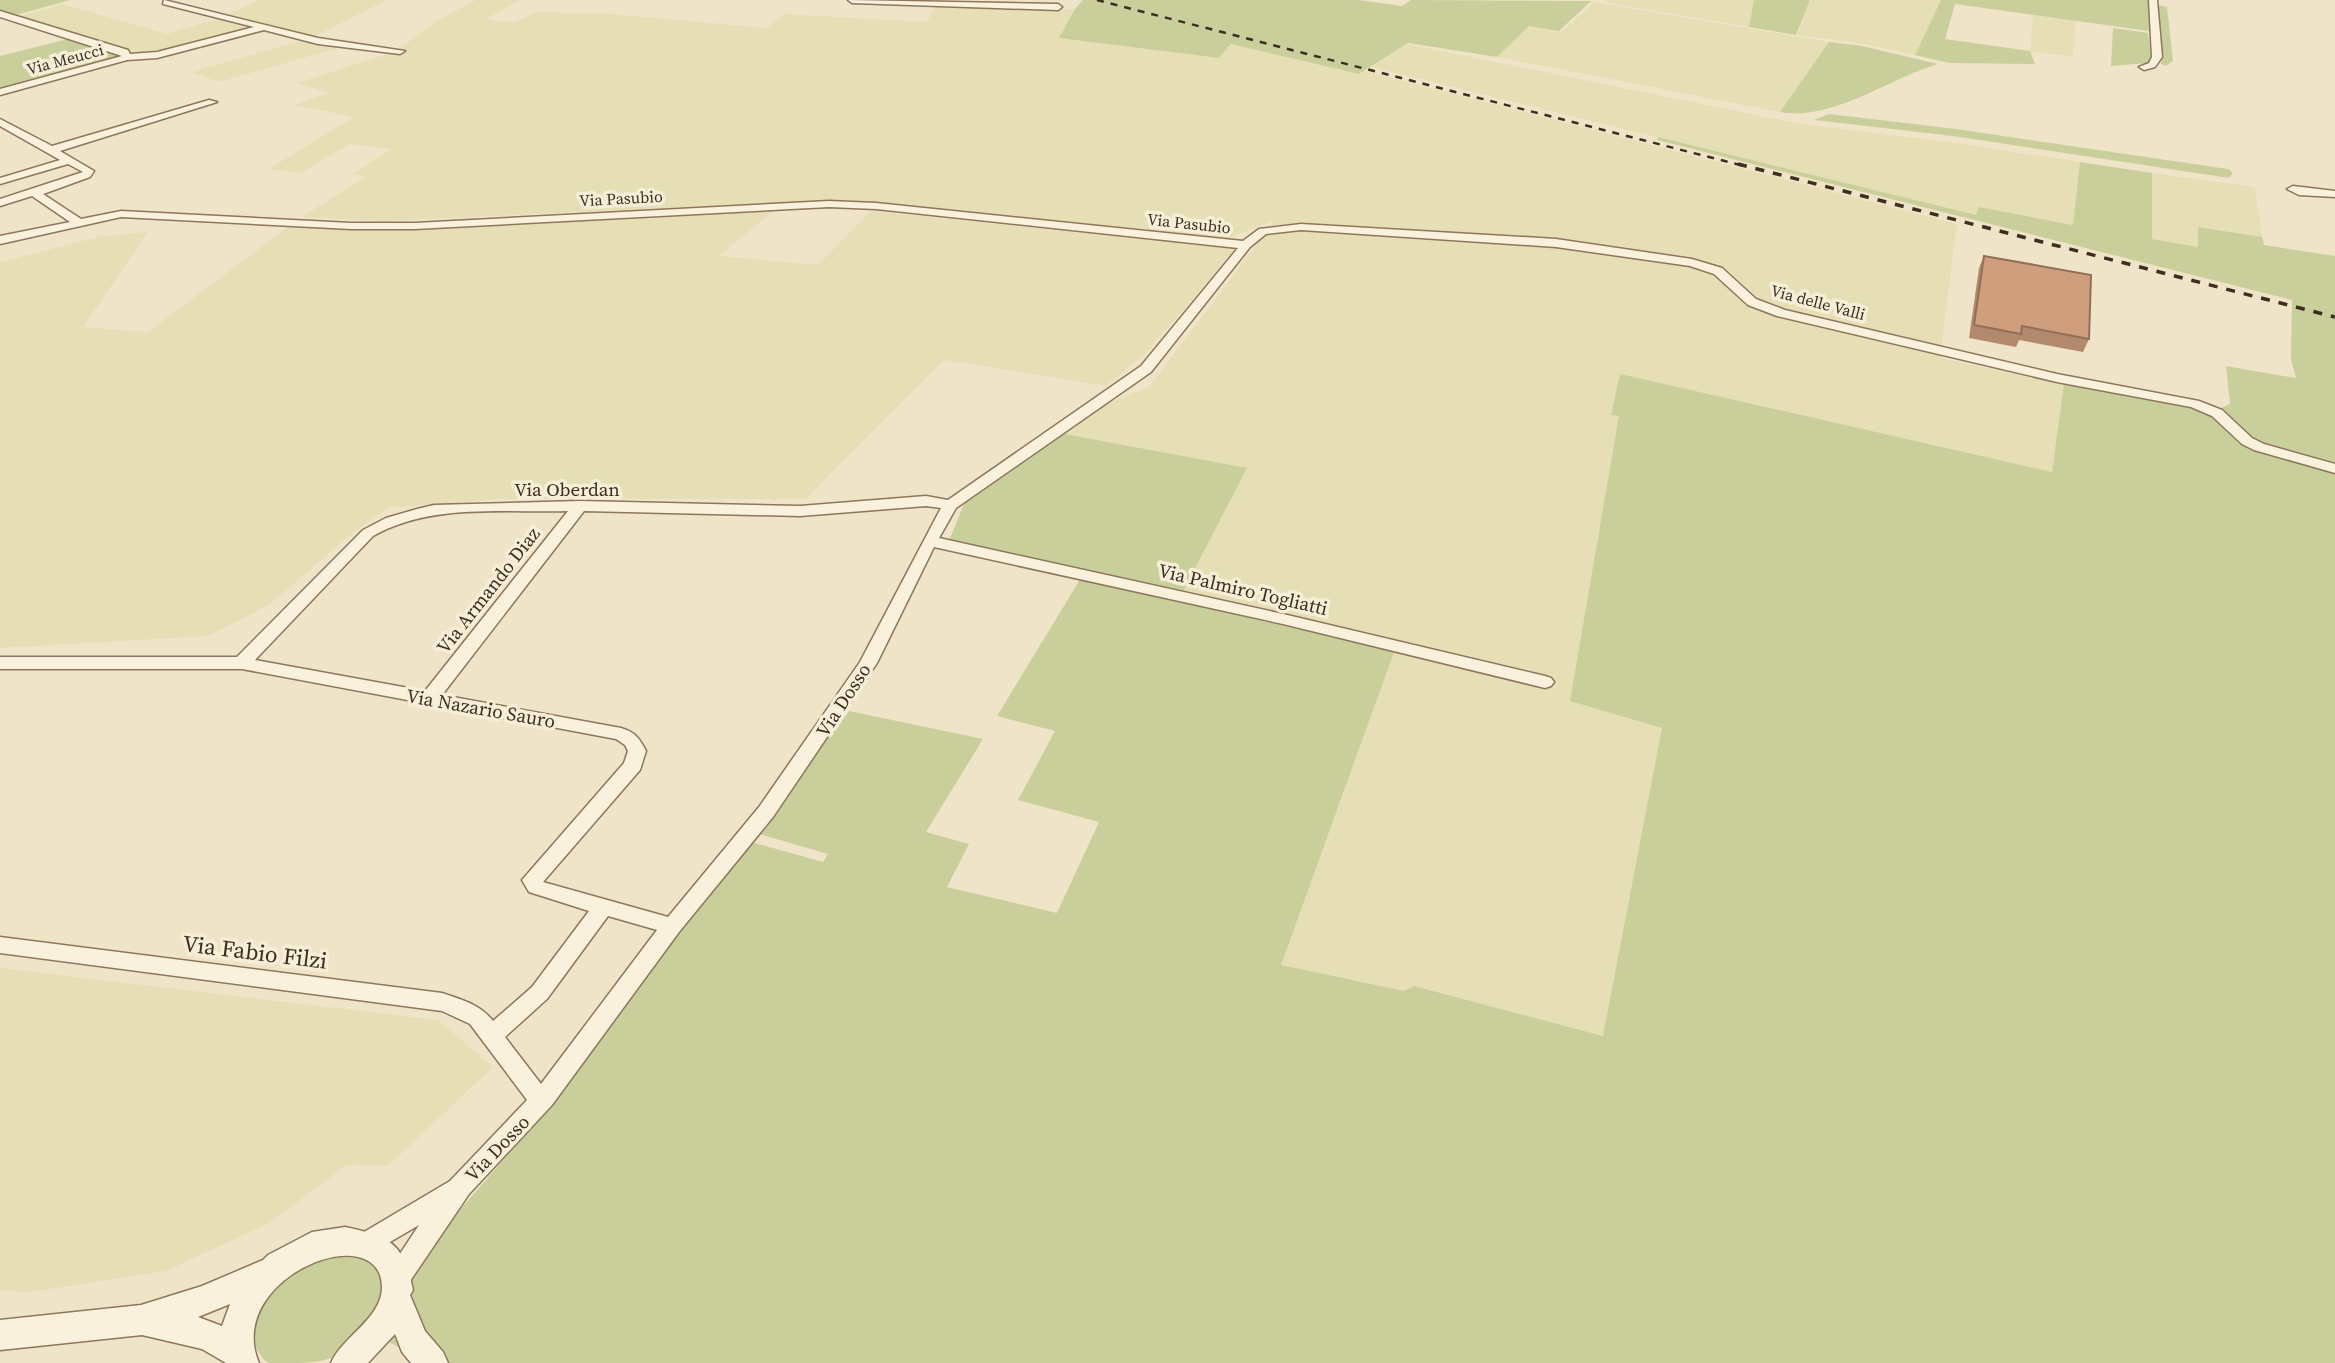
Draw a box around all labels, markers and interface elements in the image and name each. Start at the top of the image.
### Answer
street label: Via Meucci [24,38,106,80]
street label: Via Pasubio [579,185,664,211]
street label: Via Pasubio [1146,208,1232,238]
street label: Via delle Valli [1768,279,1868,325]
street label: Via Oberdan [514,476,620,502]
street label: Via Armando Diaz [430,521,546,659]
street label: Via Palmiro Togliatti [1156,557,1331,621]
street label: Via Dosso [810,658,876,742]
street label: Via Nazario Sauro [404,682,558,734]
street label: Via Fabio Filzi [181,927,329,977]
street label: Via Dosso [459,1109,535,1187]

